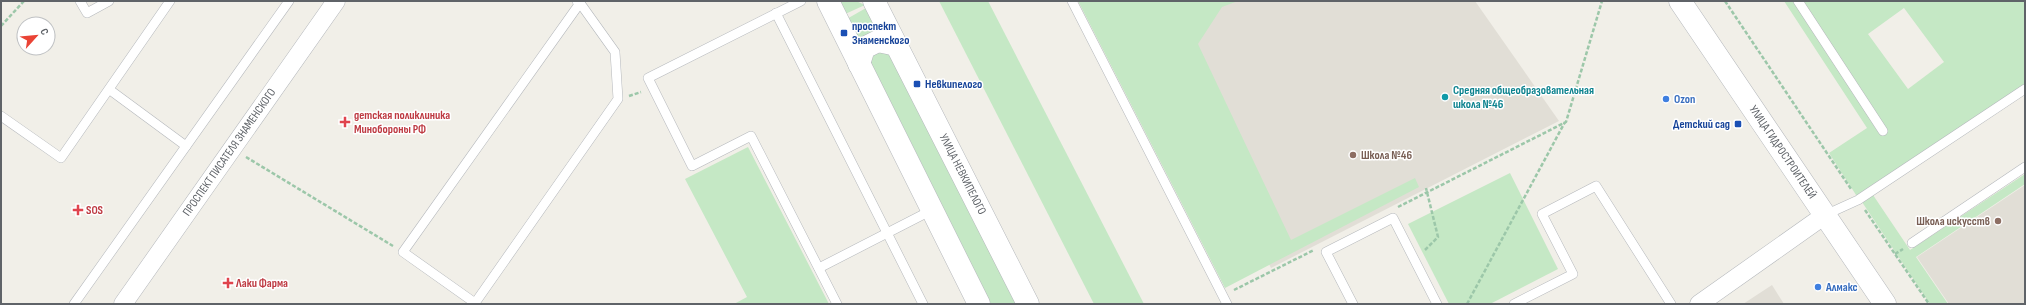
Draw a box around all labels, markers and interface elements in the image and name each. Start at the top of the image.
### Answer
north arrow [16,16,56,56]
place label: проспект Знаменского [852,19,909,48]
text: С [37,26,52,37]
marker: проспект Знаменского [839,28,849,38]
place label: Невкипелого [925,77,982,92]
marker: Невкипелого [912,79,922,89]
place label: Средняя общеобразовательная школа №46 [1453,83,1594,112]
street label: ПРОСПЕКТ ПИСАТЕЛЯ ЗНАМЕНСКОГО [180,85,279,219]
marker: Средняя общеобразовательная школа №46 [1440,92,1450,102]
place label: Ozon [1674,92,1695,107]
marker: Ozon [1661,94,1671,104]
street label: УЛИЦА ГИДРОСТРОИТЕЛЕЙ [1746,103,1819,202]
place label: детская поликлиника Минобороны РФ [354,108,450,137]
marker: детская поликлиника Минобороны РФ [339,116,351,128]
place label: Детский сад [1673,117,1730,132]
marker: Детский сад [1733,119,1743,129]
street label: УЛИЦА НЕВКИПЕЛОГО [936,131,989,217]
place label: Школа №46 [1361,148,1412,163]
marker: Школа №46 [1348,150,1358,160]
place label: SOS [86,203,104,218]
marker: SOS [73,205,83,215]
place label: Школа искусств [1916,214,1990,229]
marker: Школа искусств [1993,216,2003,226]
place label: Лаки Фарма [235,276,288,291]
marker: Лаки Фарма [223,278,233,288]
place label: Алмакс [1825,280,1858,295]
marker: Алмакс [1813,282,1823,292]

